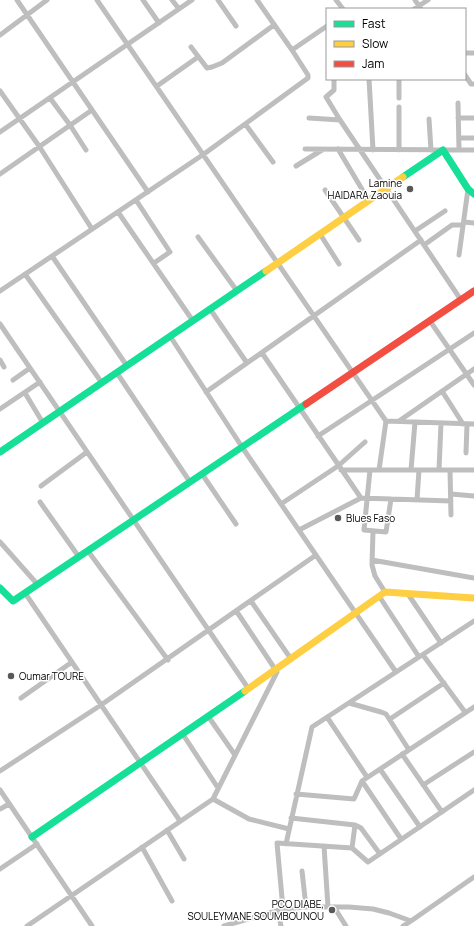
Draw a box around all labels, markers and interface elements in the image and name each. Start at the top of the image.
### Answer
legend [326,8,466,80]
text: Fast [362,15,386,32]
text: Slow [362,35,388,52]
text: Jam [362,55,384,72]
place label: Lamine HAIDARA Zaouia [328,176,402,202]
marker: Lamine HAIDARA Zaouia [405,184,415,194]
place label: Blues Faso [346,511,395,525]
marker: Blues Faso [333,513,343,523]
place label: Oumar TOURE [19,669,84,683]
marker: Oumar TOURE [6,671,16,681]
place label: PCO DIABE, SOULEYMANE SOUMBOUNOU [188,897,324,923]
marker: PCO DIABE, SOULEYMANE SOUMBOUNOU [327,905,337,915]

